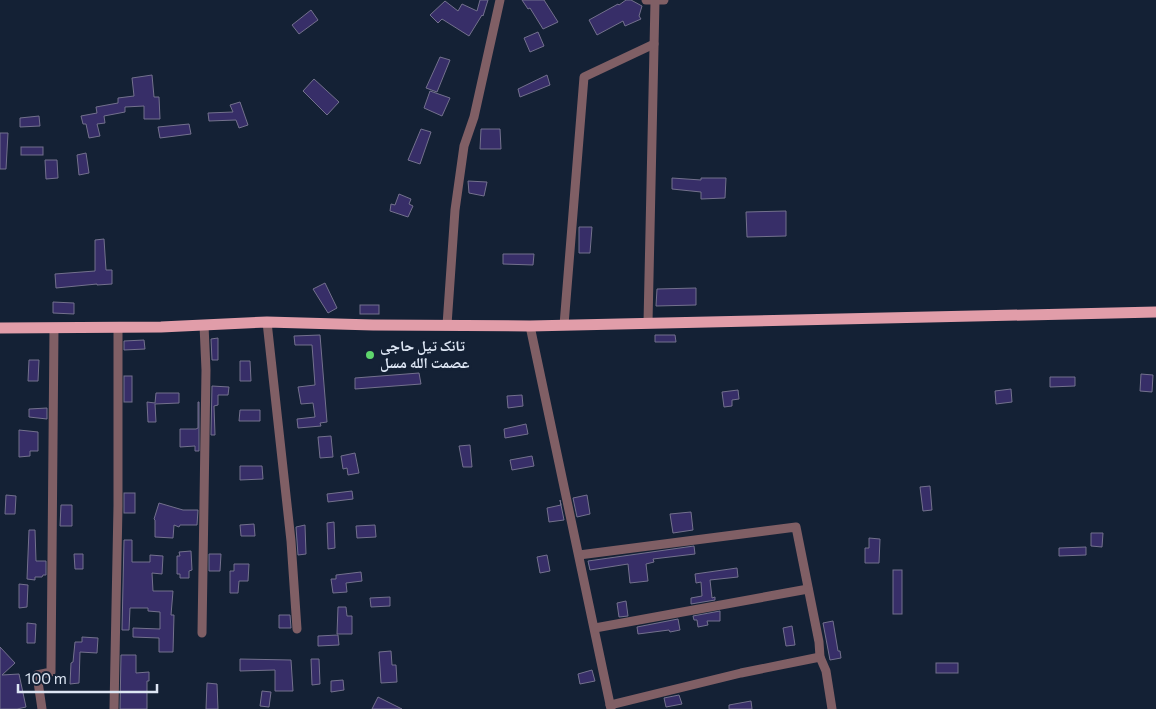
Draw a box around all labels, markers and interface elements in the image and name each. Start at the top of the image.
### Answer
place label: تانک تیل حاجی عصمت الله مسل [380,336,470,372]
marker: تانک تیل حاجی عصمت الله مسل [364,349,376,361]
scale bar [18,662,156,694]
text: 100 m [25,669,67,687]

